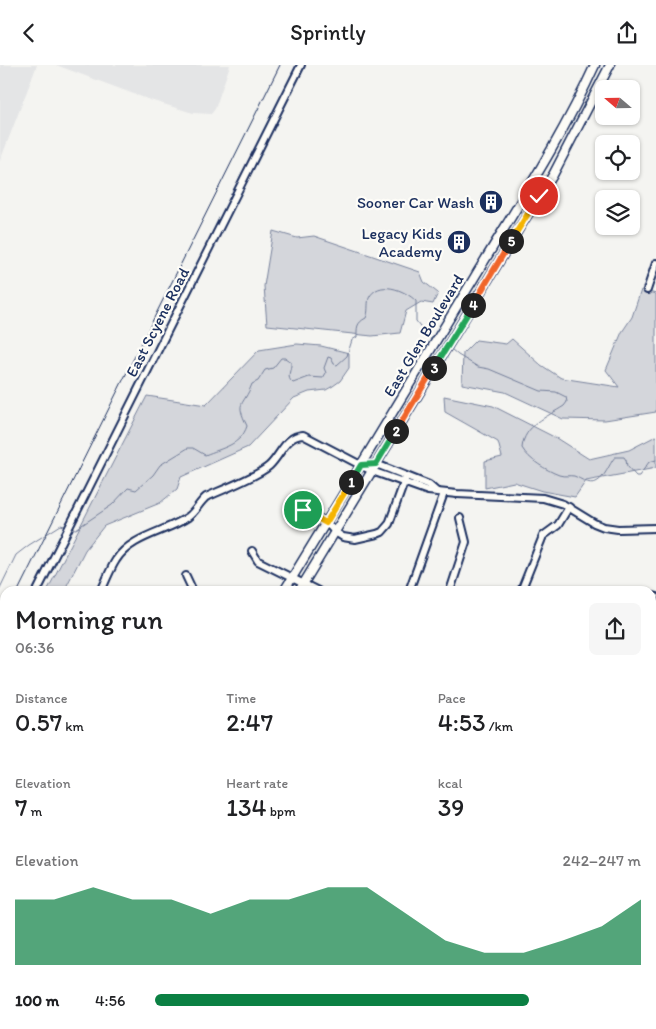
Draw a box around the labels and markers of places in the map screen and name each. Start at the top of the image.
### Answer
pin [518,175,560,217]
building icon: Sooner Car Wash [478,189,504,215]
place label: Sooner Car Wash [357,193,474,212]
place label: Legacy Kids Academy [362,224,442,261]
building icon: Legacy Kids Academy [446,229,472,255]
pin: 5 [498,229,524,253]
pin: 4 [460,293,486,317]
pin: 3 [422,355,446,381]
pin: 2 [384,419,408,443]
pin: 1 [338,469,364,495]
pin [282,489,324,531]

